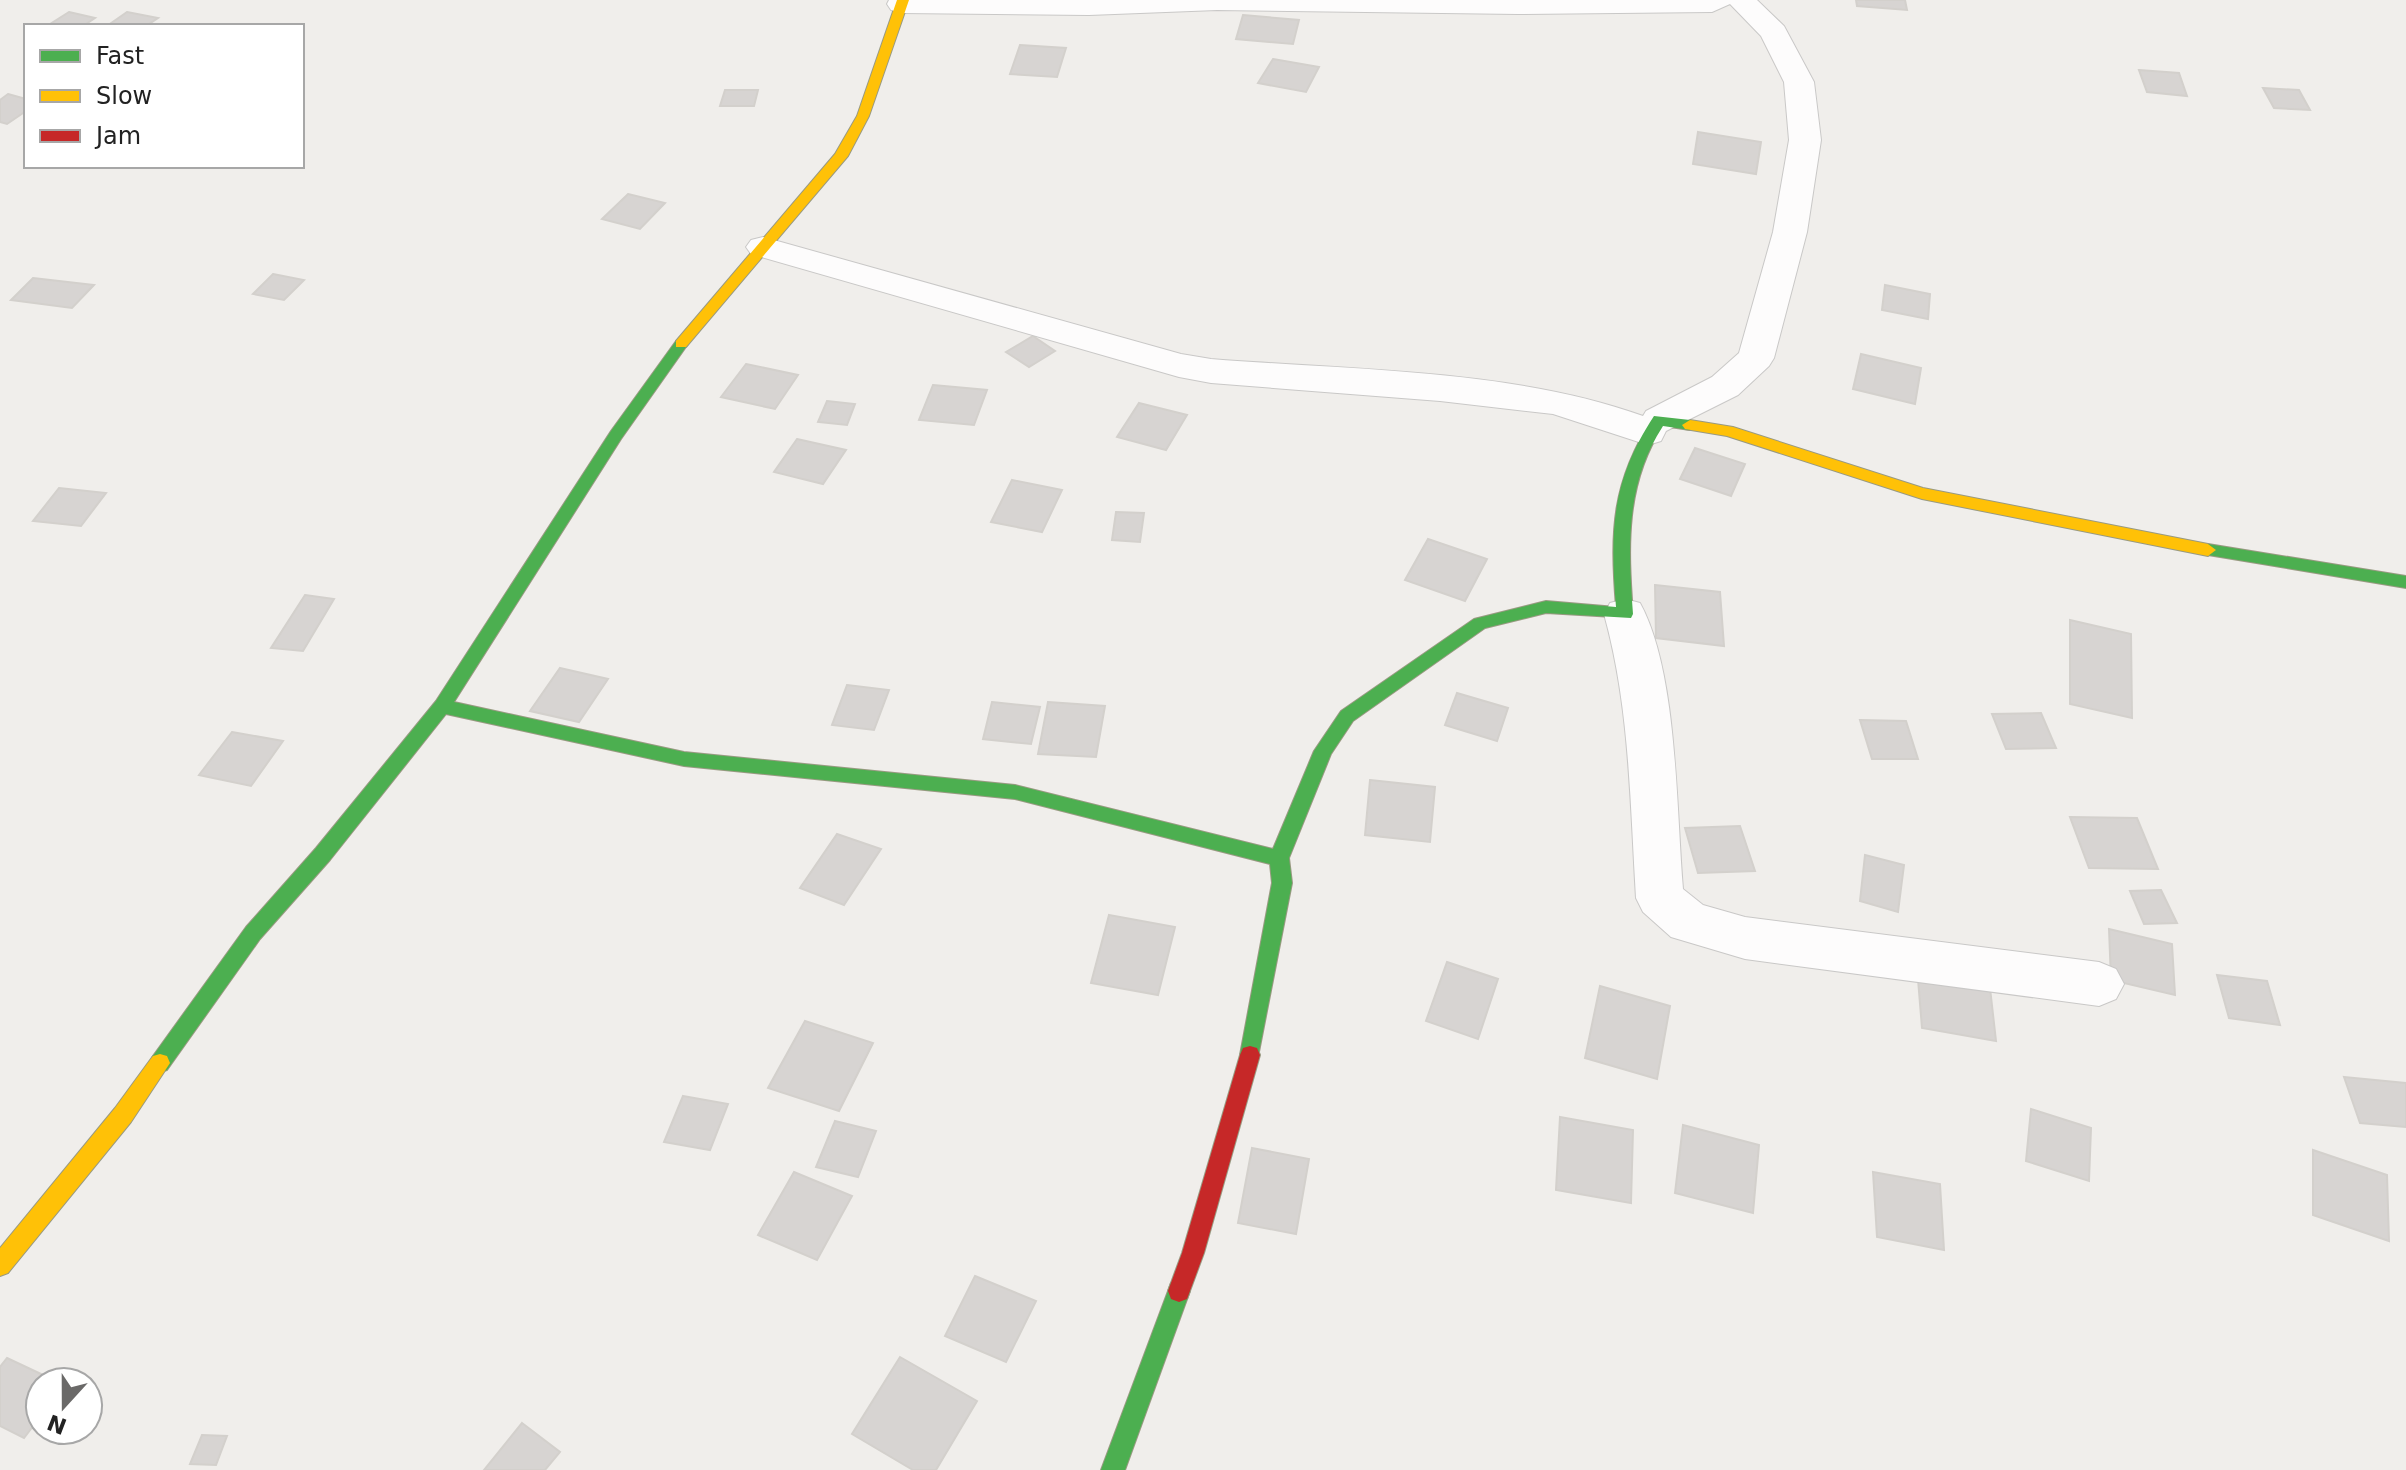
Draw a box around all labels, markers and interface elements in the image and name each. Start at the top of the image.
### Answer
legend [24,24,304,168]
text: Fast [96,42,144,70]
text: Slow [96,82,152,110]
text: Jam [94,122,141,150]
north arrow [24,1366,104,1446]
text: N [44,1409,70,1439]

